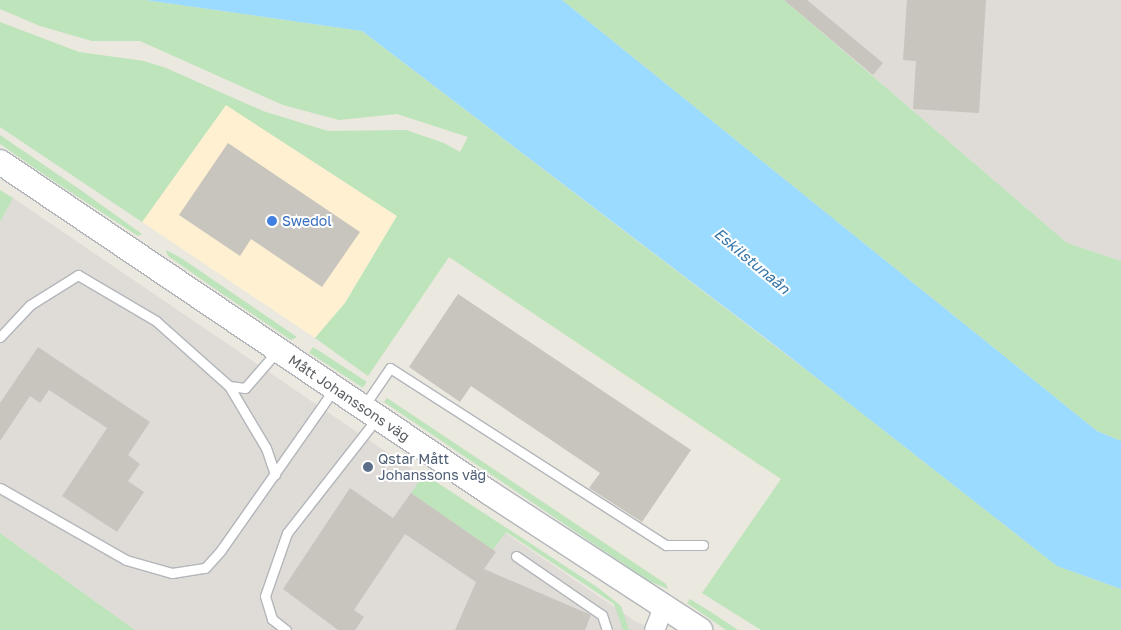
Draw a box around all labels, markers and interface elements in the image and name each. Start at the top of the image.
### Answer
place label: Swedol [282,213,332,229]
marker: Swedol [266,215,278,227]
water label: Eskilstunaån [711,224,793,298]
street label: Mått Johanssons väg [285,351,413,445]
place label: Qstar Mått Johanssons väg [378,451,486,484]
marker: Qstar Mått Johanssons väg [362,461,374,473]

